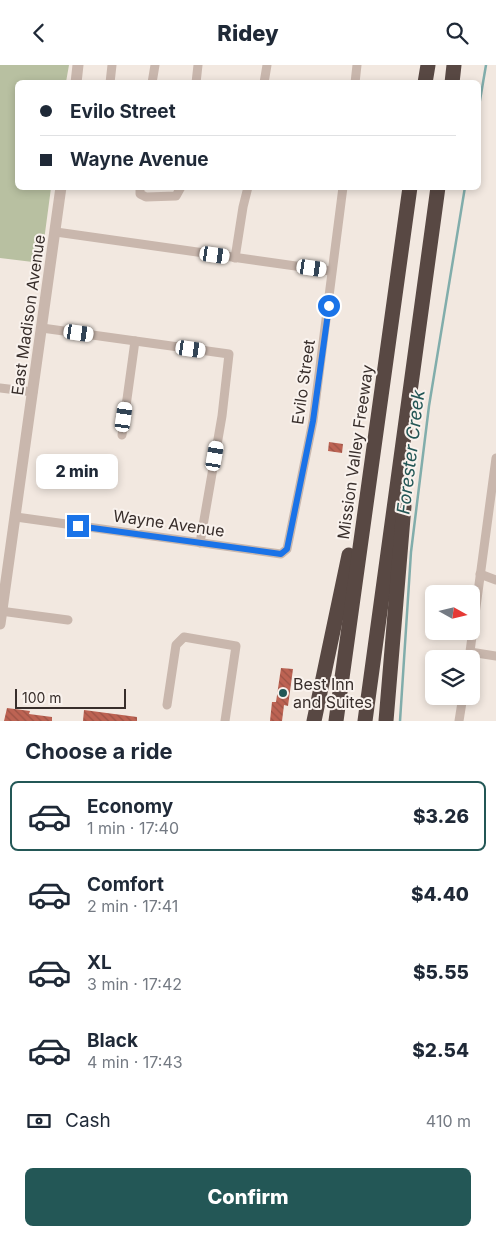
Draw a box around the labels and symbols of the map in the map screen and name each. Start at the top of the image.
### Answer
street label: East Madison Avenue [7,233,49,397]
car [199,245,230,265]
car [296,258,327,278]
route start [318,295,340,317]
car [63,323,94,343]
street label: Evilo Street [287,338,319,426]
car [175,339,206,359]
street label: Mission Valley Freeway [333,363,377,541]
water label: Forester Creek [392,387,429,515]
car [114,401,133,433]
car [205,440,224,472]
callout: 2 min [37,453,119,489]
street label: Wayne Avenue [112,505,226,541]
route end [67,515,89,537]
north arrow [425,585,480,640]
place label: Best Inn and Suites [293,674,372,712]
scale bar [15,686,126,709]
marker: Best Inn and Suites [277,687,289,699]

